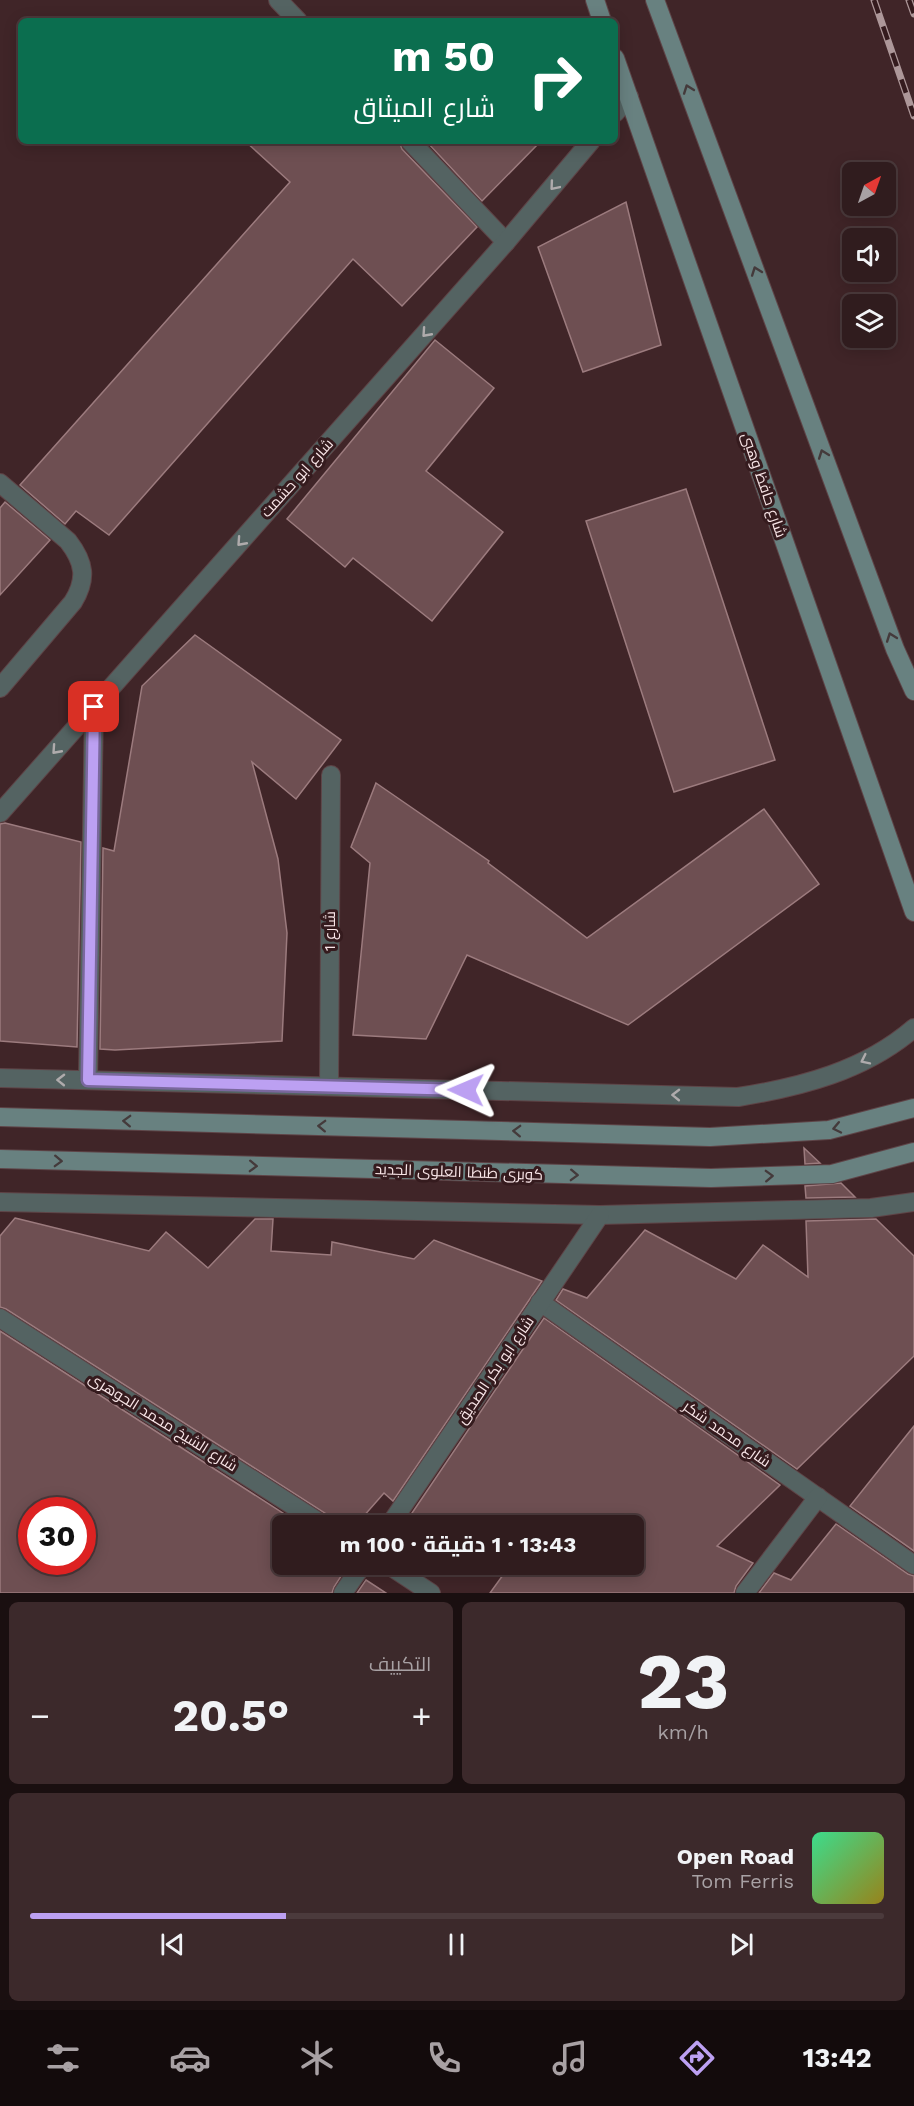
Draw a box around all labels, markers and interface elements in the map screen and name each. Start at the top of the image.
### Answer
text: 50 m [392,32,495,81]
icon: right [516,42,594,120]
one-way arrow [683,84,695,95]
text: شارع الميثاق [353,92,495,124]
north arrow [842,162,896,216]
map controls [842,162,896,348]
one-way arrow [550,179,561,190]
button: sound [842,228,896,282]
one-way arrow [750,267,763,277]
button: layers [842,294,896,348]
one-way arrow [422,326,433,337]
street label: شارع حافظ وهبى [736,430,790,541]
street label: شارع ابو حشمت [257,435,339,522]
one-way arrow [818,450,831,460]
one-way arrow [237,535,248,546]
one-way arrow [886,632,898,643]
pin [68,681,119,732]
icon: arrive [77,690,110,723]
one-way arrow [52,744,63,754]
street label: شارع 1 [321,911,341,951]
one-way arrow [860,1052,871,1064]
position arrow [434,1058,498,1122]
one-way arrow [57,1074,66,1086]
one-way arrow [672,1089,681,1101]
one-way arrow [122,1114,131,1127]
one-way arrow [317,1120,326,1132]
one-way arrow [832,1121,842,1134]
one-way arrow [512,1125,521,1138]
one-way arrow [54,1155,63,1167]
one-way arrow [249,1160,258,1172]
street label: كوبرى طنطا العلوى الجديد [375,1160,543,1185]
one-way arrow [570,1168,579,1181]
one-way arrow [765,1170,774,1183]
street label: شارع ابو بكر الصديق [452,1313,539,1428]
street label: شارع الشيخ محمد الجوهرى [84,1369,241,1477]
street label: شارع محمد شكر [678,1397,774,1473]
speed limit sign: 30 [18,1497,96,1575]
text: 13:43 · 1 دقيقة · 100 m [340,1532,576,1557]
text: 23 [637,1635,730,1727]
text: التكييف [369,1652,432,1676]
text: 20.5° [172,1689,289,1742]
text: − [30,1696,50,1735]
text: + [412,1696,432,1735]
text: km/h [657,1720,709,1744]
text: Open Road [677,1844,794,1869]
text: Tom Ferris [691,1869,794,1893]
icon: previous [156,1928,189,1961]
icon: pause [440,1928,473,1961]
icon: next [725,1928,758,1961]
icon: filters [42,2037,84,2079]
icon: car [169,2037,211,2079]
icon: climate [296,2037,338,2079]
icon: phone [423,2037,465,2079]
icon: music [549,2037,591,2079]
icon: directions [676,2037,718,2079]
text: 13:42 [803,2042,872,2074]

